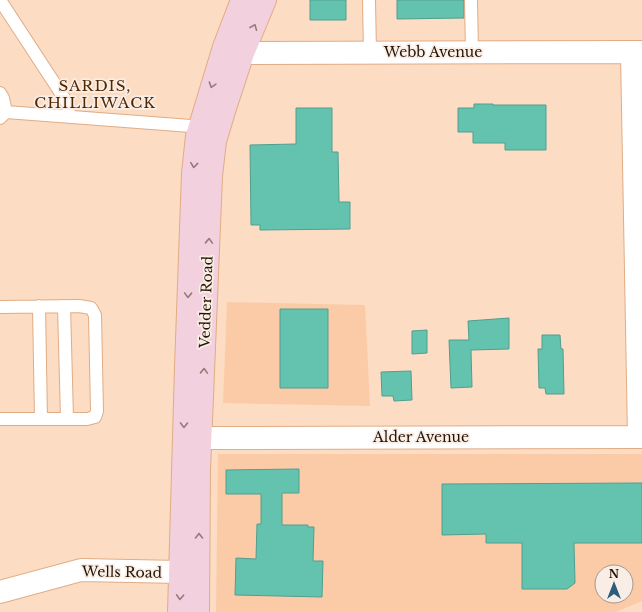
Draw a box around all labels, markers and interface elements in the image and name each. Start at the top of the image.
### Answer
one-way arrow [249,23,257,31]
street label: Webb Avenue [383,43,482,61]
district label: SARDIS, CHILLIWACK [34,76,156,112]
one-way arrow [208,81,217,88]
one-way arrow [189,162,198,168]
one-way arrow [204,238,213,244]
street label: Vedder Road [195,255,217,349]
one-way arrow [184,292,193,298]
one-way arrow [199,368,208,374]
one-way arrow [180,422,188,428]
street label: Alder Avenue [372,428,469,446]
one-way arrow [195,533,203,539]
street label: Wells Road [81,562,163,582]
north arrow [594,564,634,604]
text: N [609,567,620,581]
one-way arrow [175,594,184,600]

